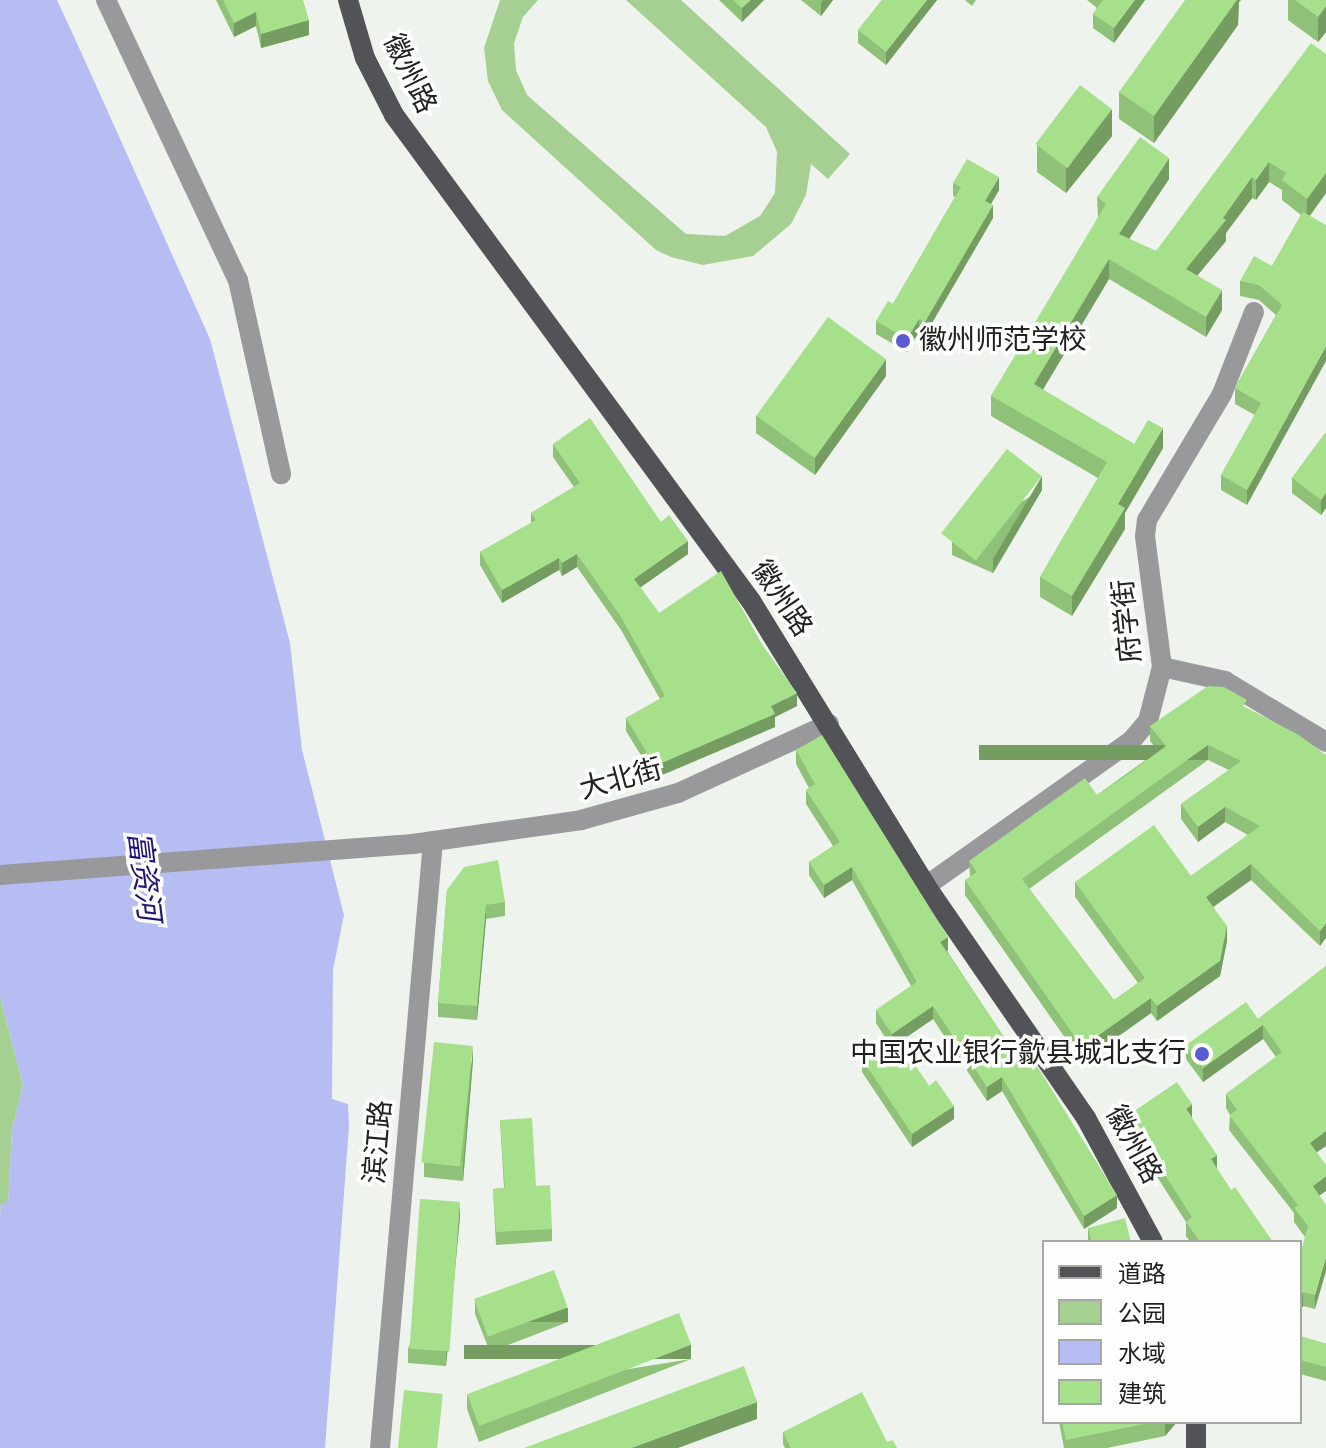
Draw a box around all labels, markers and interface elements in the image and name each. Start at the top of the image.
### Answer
street label: 徽州路 [375,29,443,119]
place label: 徽州师范学校 [919,324,1087,358]
marker: 徽州师范学校 [894,332,912,350]
street label: 徽州路 [744,555,818,643]
street label: 府学街 [1107,577,1149,665]
street label: 大北街 [576,753,666,807]
water label: 富资河 [120,829,166,923]
place label: 中国农业银行歙县城北支行 [850,1037,1186,1071]
marker: 中国农业银行歙县城北支行 [1193,1045,1211,1063]
street label: 滨江路 [359,1099,399,1185]
street label: 徽州路 [1098,1100,1168,1190]
legend [1042,1240,1302,1424]
text: 道路 [1118,1263,1166,1287]
text: 公园 [1118,1303,1166,1327]
text: 水域 [1118,1343,1166,1367]
text: 建筑 [1118,1383,1166,1407]

